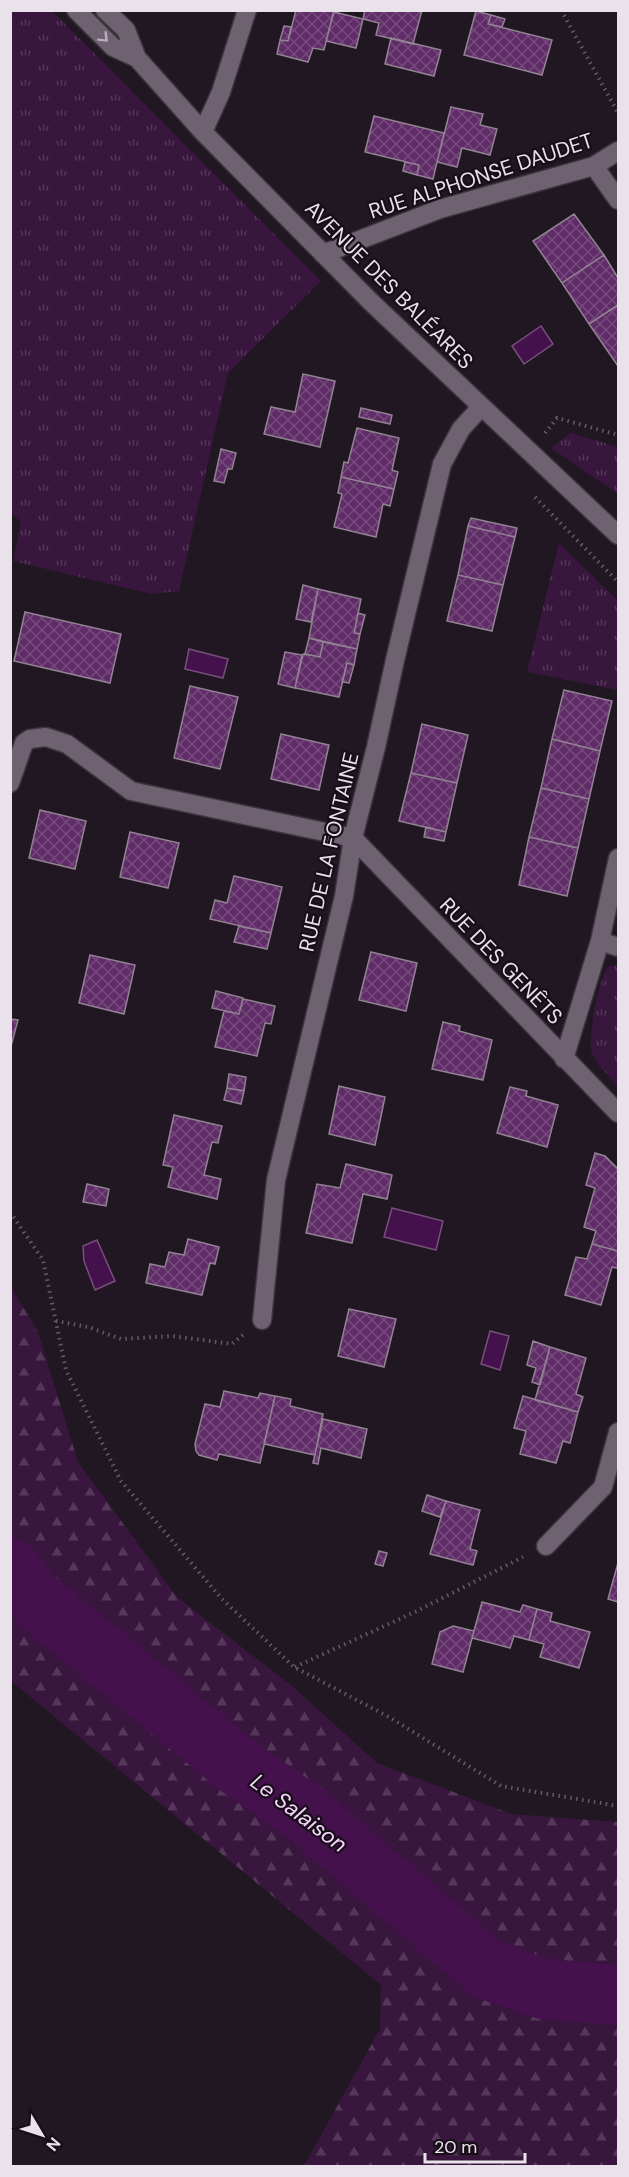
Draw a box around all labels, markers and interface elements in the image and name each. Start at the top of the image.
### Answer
one-way arrow [96,31,107,42]
street label: RUE ALPHONSE DAUDET [365,126,597,225]
street label: AVENUE DES BALÉARES [299,195,479,375]
street label: RUE DE LA FONTAINE [292,750,366,954]
street label: RUE DES GENÊTS [433,892,569,1030]
water label: Le Salaison [245,1767,353,1859]
north arrow [12,2105,72,2165]
scale bar [425,2126,526,2164]
text: N [41,2133,65,2155]
text: 20 m [434,2135,477,2159]

